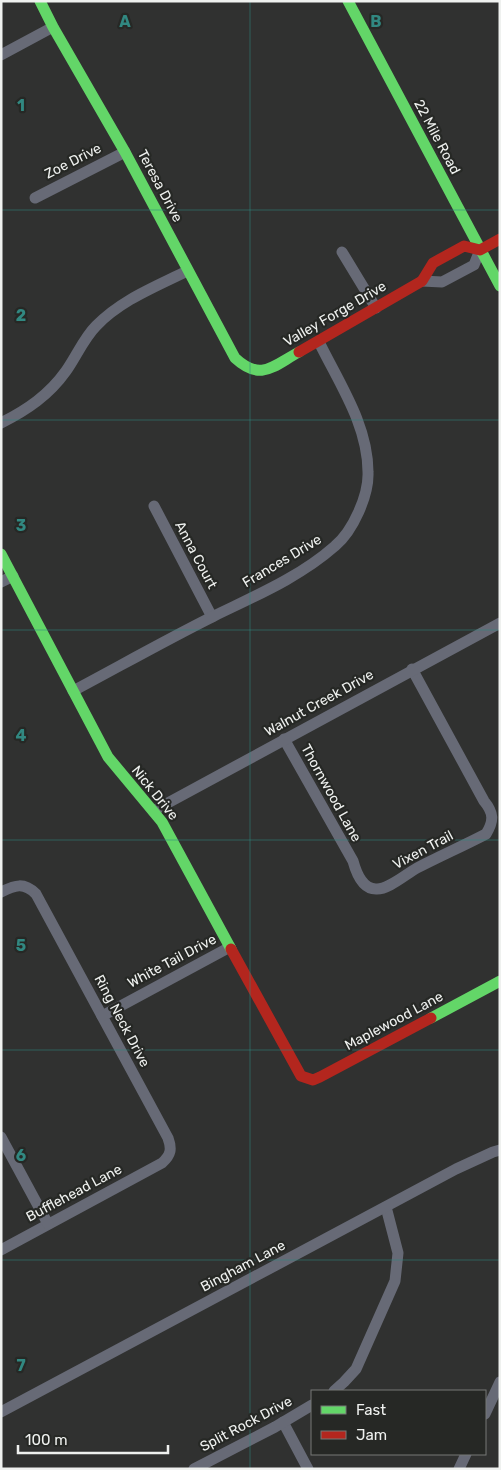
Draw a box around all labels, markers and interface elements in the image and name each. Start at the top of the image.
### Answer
text: A [119,12,131,31]
text: B [370,12,382,31]
text: 1 [17,96,25,115]
street label: 22 Mile Road [410,97,464,177]
street label: Zoe Drive [42,139,104,182]
street label: Teresa Drive [134,147,186,225]
street label: Valley Forge Drive [281,278,390,350]
text: 2 [16,306,26,325]
text: 3 [16,516,26,535]
street label: Anna Court [171,518,221,592]
street label: Frances Drive [239,531,325,591]
street label: Walnut Creek Drive [261,666,377,740]
text: 4 [16,726,27,745]
street label: Thornwood Lane [297,741,365,845]
street label: Nick Drive [128,762,182,824]
street label: Vixen Trail [390,827,456,873]
street label: White Tail Drive [125,930,219,992]
text: 5 [16,936,26,955]
street label: Ring Neck Drive [90,972,154,1070]
street label: Maplewood Lane [342,988,446,1054]
text: 6 [16,1146,26,1165]
street label: Bufflehead Lane [23,1161,125,1225]
street label: Bingham Lane [198,1236,288,1295]
text: 7 [16,1356,26,1375]
legend [311,1390,486,1455]
street label: Split Rock Drive [197,1393,295,1455]
text: Fast [356,1401,386,1419]
scale bar [18,1422,168,1454]
text: Jam [356,1426,387,1444]
text: 100 m [25,1431,67,1449]

